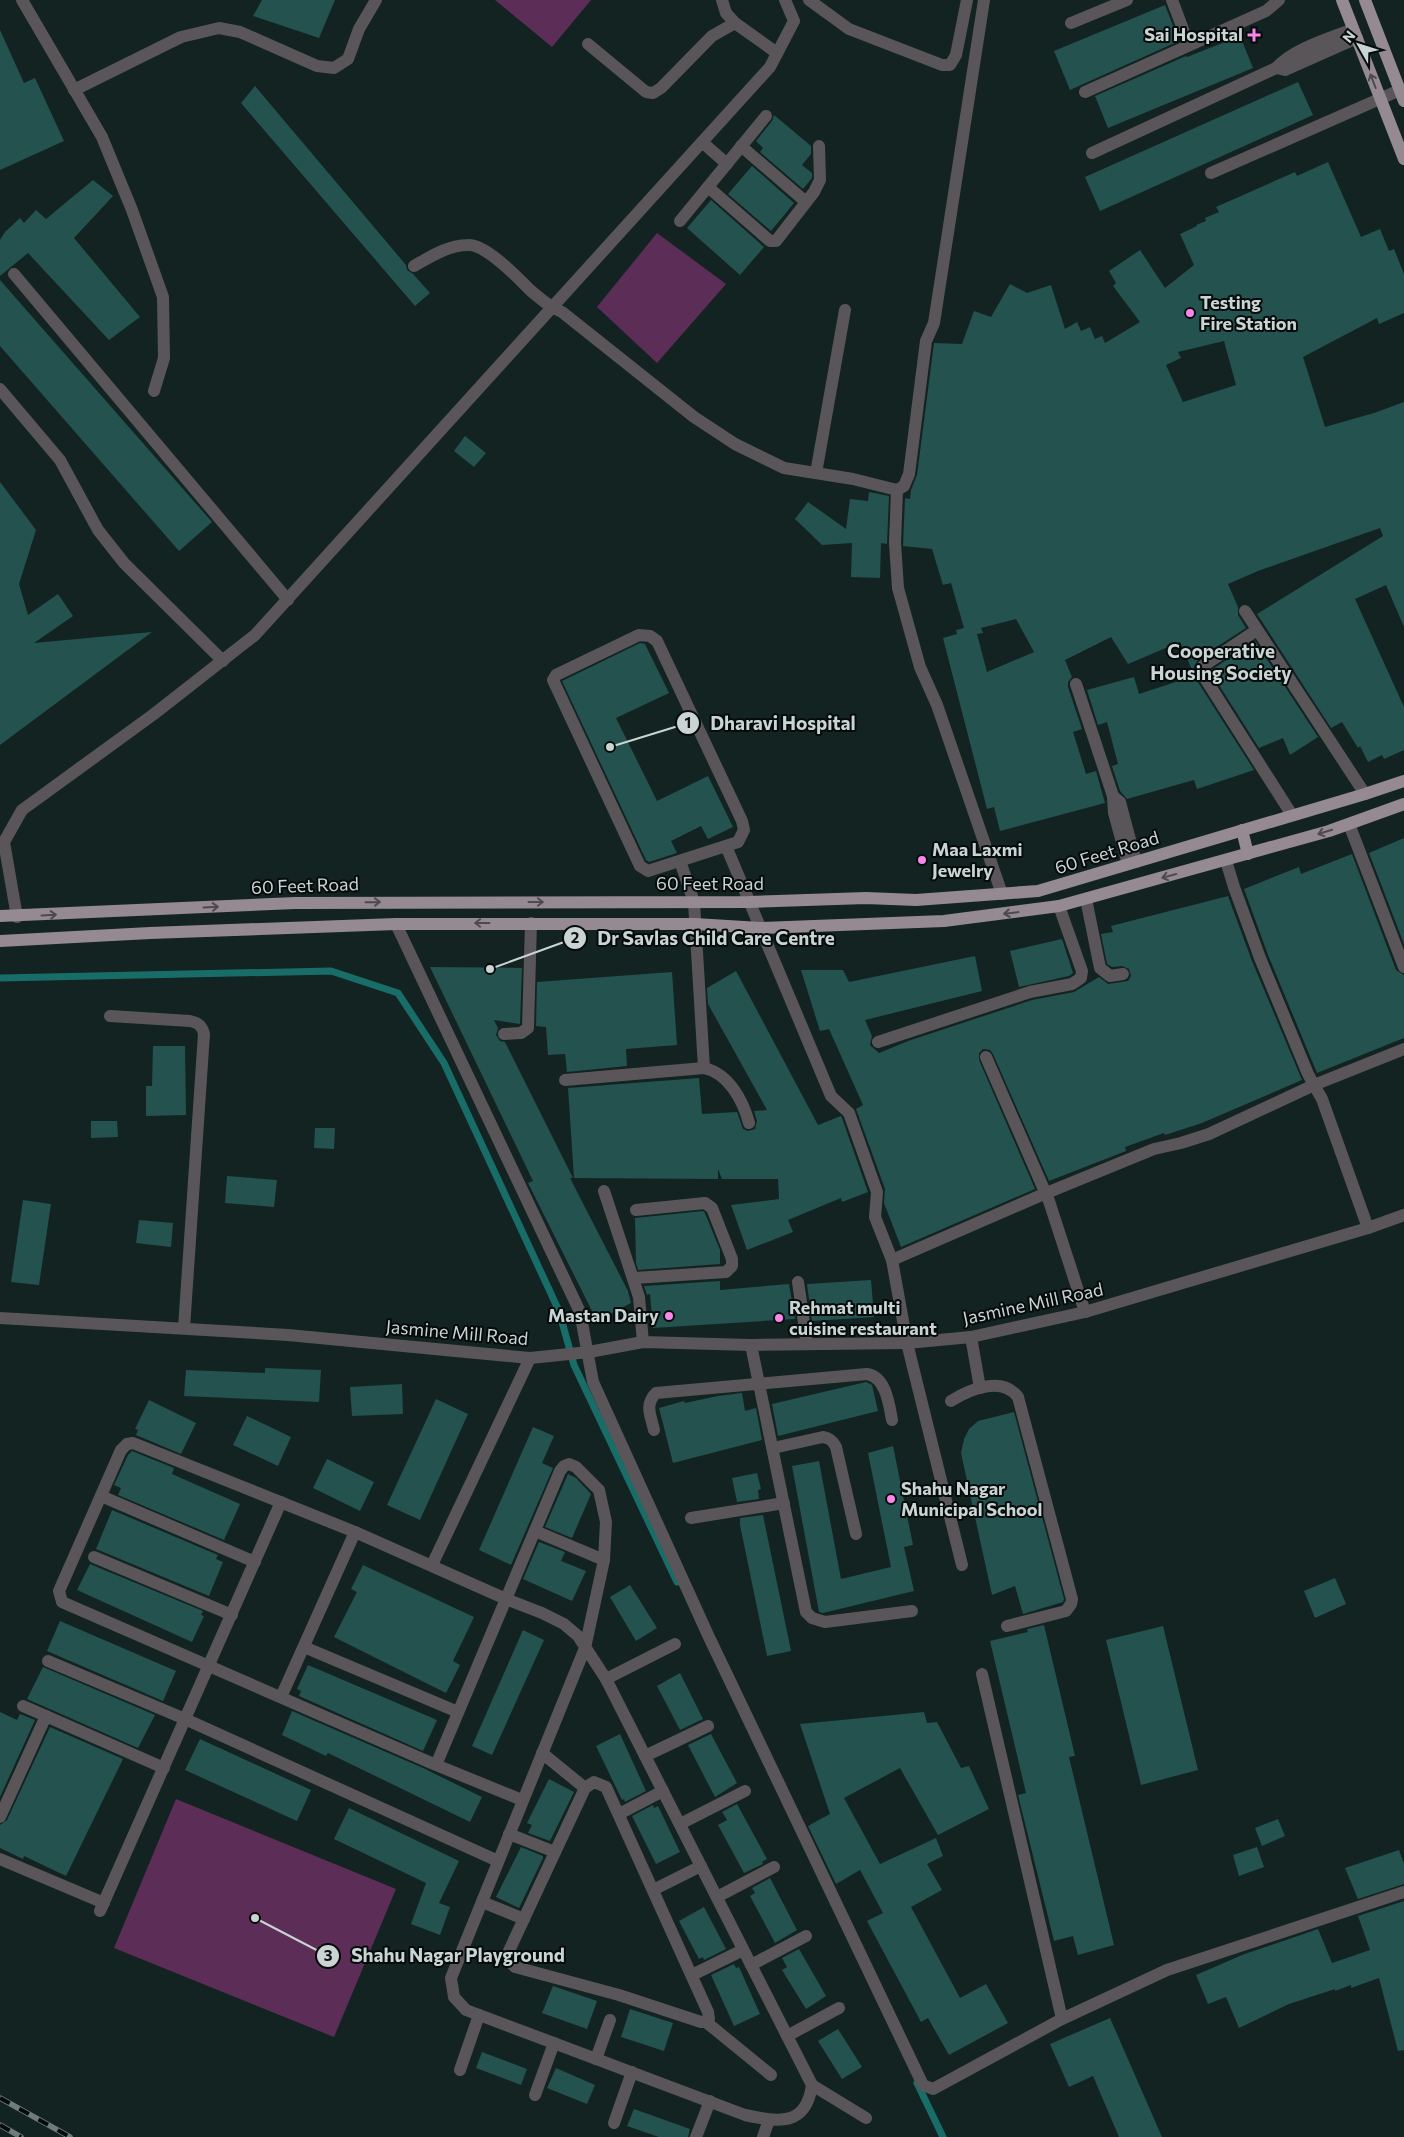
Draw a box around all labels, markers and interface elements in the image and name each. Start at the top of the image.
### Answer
north arrow [1334,20,1384,70]
place label: Sai Hospital [1144,23,1243,45]
text: N [1339,27,1358,46]
marker: Sai Hospital [1247,28,1261,42]
one-way arrow [1368,74,1378,89]
place label: Testing Fire Station [1200,291,1297,334]
marker: Testing Fire Station [1184,307,1196,319]
district label: Cooperative Housing Society [1150,639,1292,684]
callout: Dharavi Hospital [676,706,866,740]
text: Dharavi Hospital [710,711,856,734]
text: 1 [685,713,691,731]
street label: 60 Feet Road [1052,826,1161,878]
one-way arrow [1317,827,1333,837]
place label: Maa Laxmi Jewelry [932,838,1022,881]
marker: Maa Laxmi Jewelry [916,854,928,866]
street label: 60 Feet Road [251,872,359,898]
street label: 60 Feet Road [656,872,764,894]
one-way arrow [1161,872,1177,882]
one-way arrow [365,897,381,907]
one-way arrow [528,897,544,907]
one-way arrow [203,902,219,911]
one-way arrow [1003,908,1019,918]
one-way arrow [40,911,56,920]
one-way arrow [474,918,490,928]
callout: Dr Savlas Child Care Centre [563,921,845,955]
text: Dr Savlas Child Care Centre [597,926,835,949]
text: 2 [571,928,579,946]
street label: Jasmine Mill Road [961,1277,1105,1329]
place label: Rehmat multi cuisine restaurant [789,1296,937,1339]
place label: Mastan Dairy [548,1304,659,1326]
marker: Mastan Dairy [663,1310,675,1322]
marker: Rehmat multi cuisine restaurant [773,1312,785,1324]
street label: Jasmine Mill Road [385,1315,529,1349]
place label: Shahu Nagar Municipal School [901,1477,1043,1520]
marker: Shahu Nagar Municipal School [885,1493,897,1505]
callout: Shahu Nagar Playground [316,1939,574,1973]
text: Shahu Nagar Playground [351,1943,565,1966]
text: 3 [324,1946,333,1964]

